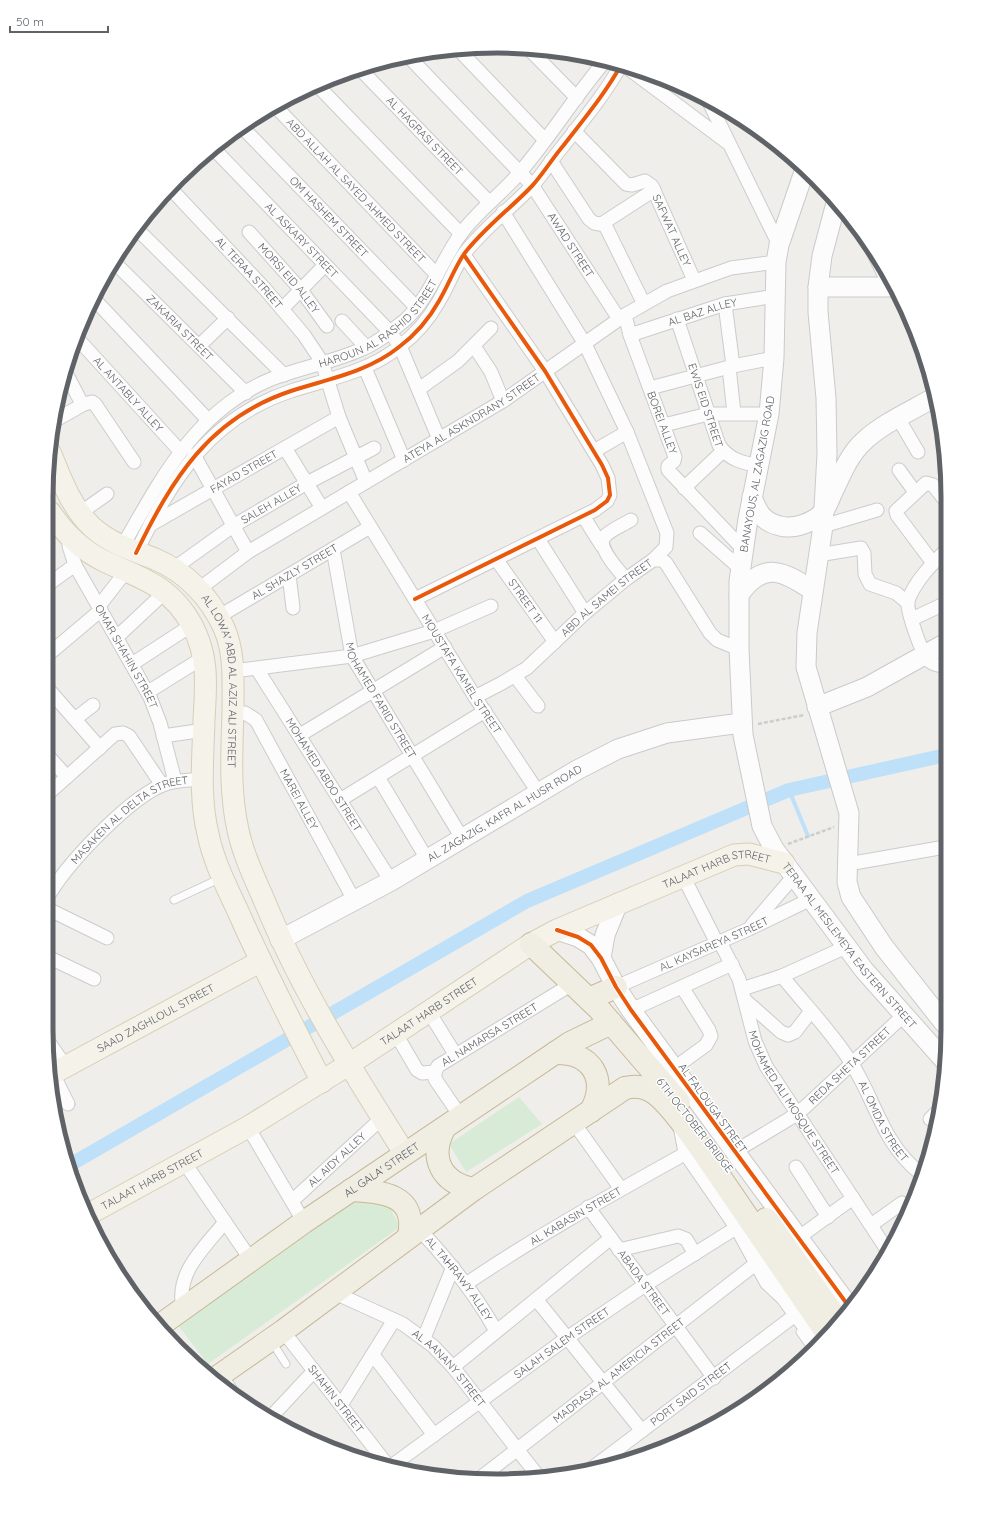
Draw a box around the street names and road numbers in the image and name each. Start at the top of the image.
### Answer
street label: AL HAGRASI STREET [383,93,466,178]
street label: ABD ALLAH AL SAYED AHMED STREET [283,115,429,266]
street label: OM HASHEM STREET [286,173,371,261]
street label: SAFWAT ALLEY [650,192,694,268]
street label: AL ASKARY STREET [262,200,342,281]
street label: AWAD STREET [545,210,597,280]
street label: AL TERAA STREET [213,234,286,312]
street label: MORSI EID ALLEY [255,240,323,316]
street label: HAROUN AL RASHID STREET [317,277,440,371]
street label: ZAKARIA STREET [144,291,217,364]
street label: AL BAZ ALLEY [666,295,738,329]
street label: AL ANTABLY ALLEY [90,354,166,435]
street label: EWIS EID STREET [685,361,726,450]
street label: ATEYA AL ASKNDRANY STREET [400,370,543,466]
street label: BOREI ALLEY [644,389,680,456]
street label: BANAYOUS, AL ZAGAZIG ROAD [736,395,778,553]
street label: FAYAD STREET [207,446,280,496]
street label: SALEH ALLEY [238,481,304,527]
street label: AL SHAZLY STREET [249,540,341,603]
street label: ABD AL SAMEI STREET [558,555,655,639]
street label: STREET 11 [505,576,546,625]
street label: AL LOWA' ABD AL AZIZ ALI STREET [198,591,240,768]
street label: OMAR SHAHIN STREET [92,602,161,711]
street label: MOUSTAFA KAMEL STREET [419,611,505,737]
street label: MOHAMED FARID STREET [343,641,419,761]
street label: MOHAMED ABDO STREET [283,715,365,834]
street label: AL ZAGAZIG, KAFR AL HUSR ROAD [425,762,584,865]
street label: MAREI ALLEY [277,766,321,832]
street label: MASAKEN AL DELTA STREET [68,773,189,867]
street label: TALAAT HARB STREET [660,847,773,892]
street label: TERAA AL MESLEMEYA EASTERN STREET [779,859,920,1032]
street label: AL KAYSAREYA STREET [657,913,771,974]
street label: TALAAT HARB STREET [377,974,481,1049]
street label: SAAD ZAGHLOUL STREET [94,980,217,1055]
street label: AL NAMARSA STREET [439,1000,540,1069]
street label: REDA SHETA STREET [805,1024,894,1107]
street label: MOHAMED ALI MOSQUE STREET [746,1029,843,1177]
street label: AL FALOUGA STREET [676,1060,751,1156]
street label: 6TH OCTOBER BRIDGE [654,1075,736,1175]
street label: AL OMDA STREET [856,1078,912,1165]
street label: AL AIDY ALLEY [305,1129,369,1190]
street label: AL GALA' STREET [341,1139,422,1200]
street label: TALAAT HARB STREET [99,1146,206,1213]
street label: AL KABASIN STREET [527,1184,624,1248]
street label: AL TAHRAWY ALLEY [423,1234,496,1323]
street label: ABADA STREET [615,1247,673,1319]
street label: SALAH SALEM STREET [511,1304,613,1381]
street label: MADRASA AL AMERICIA STREET [550,1315,688,1426]
street label: AL AANANY STREET [409,1326,489,1410]
street label: PORT SAID STREET [647,1358,735,1429]
street label: SHAHIN STREET [305,1362,367,1436]

